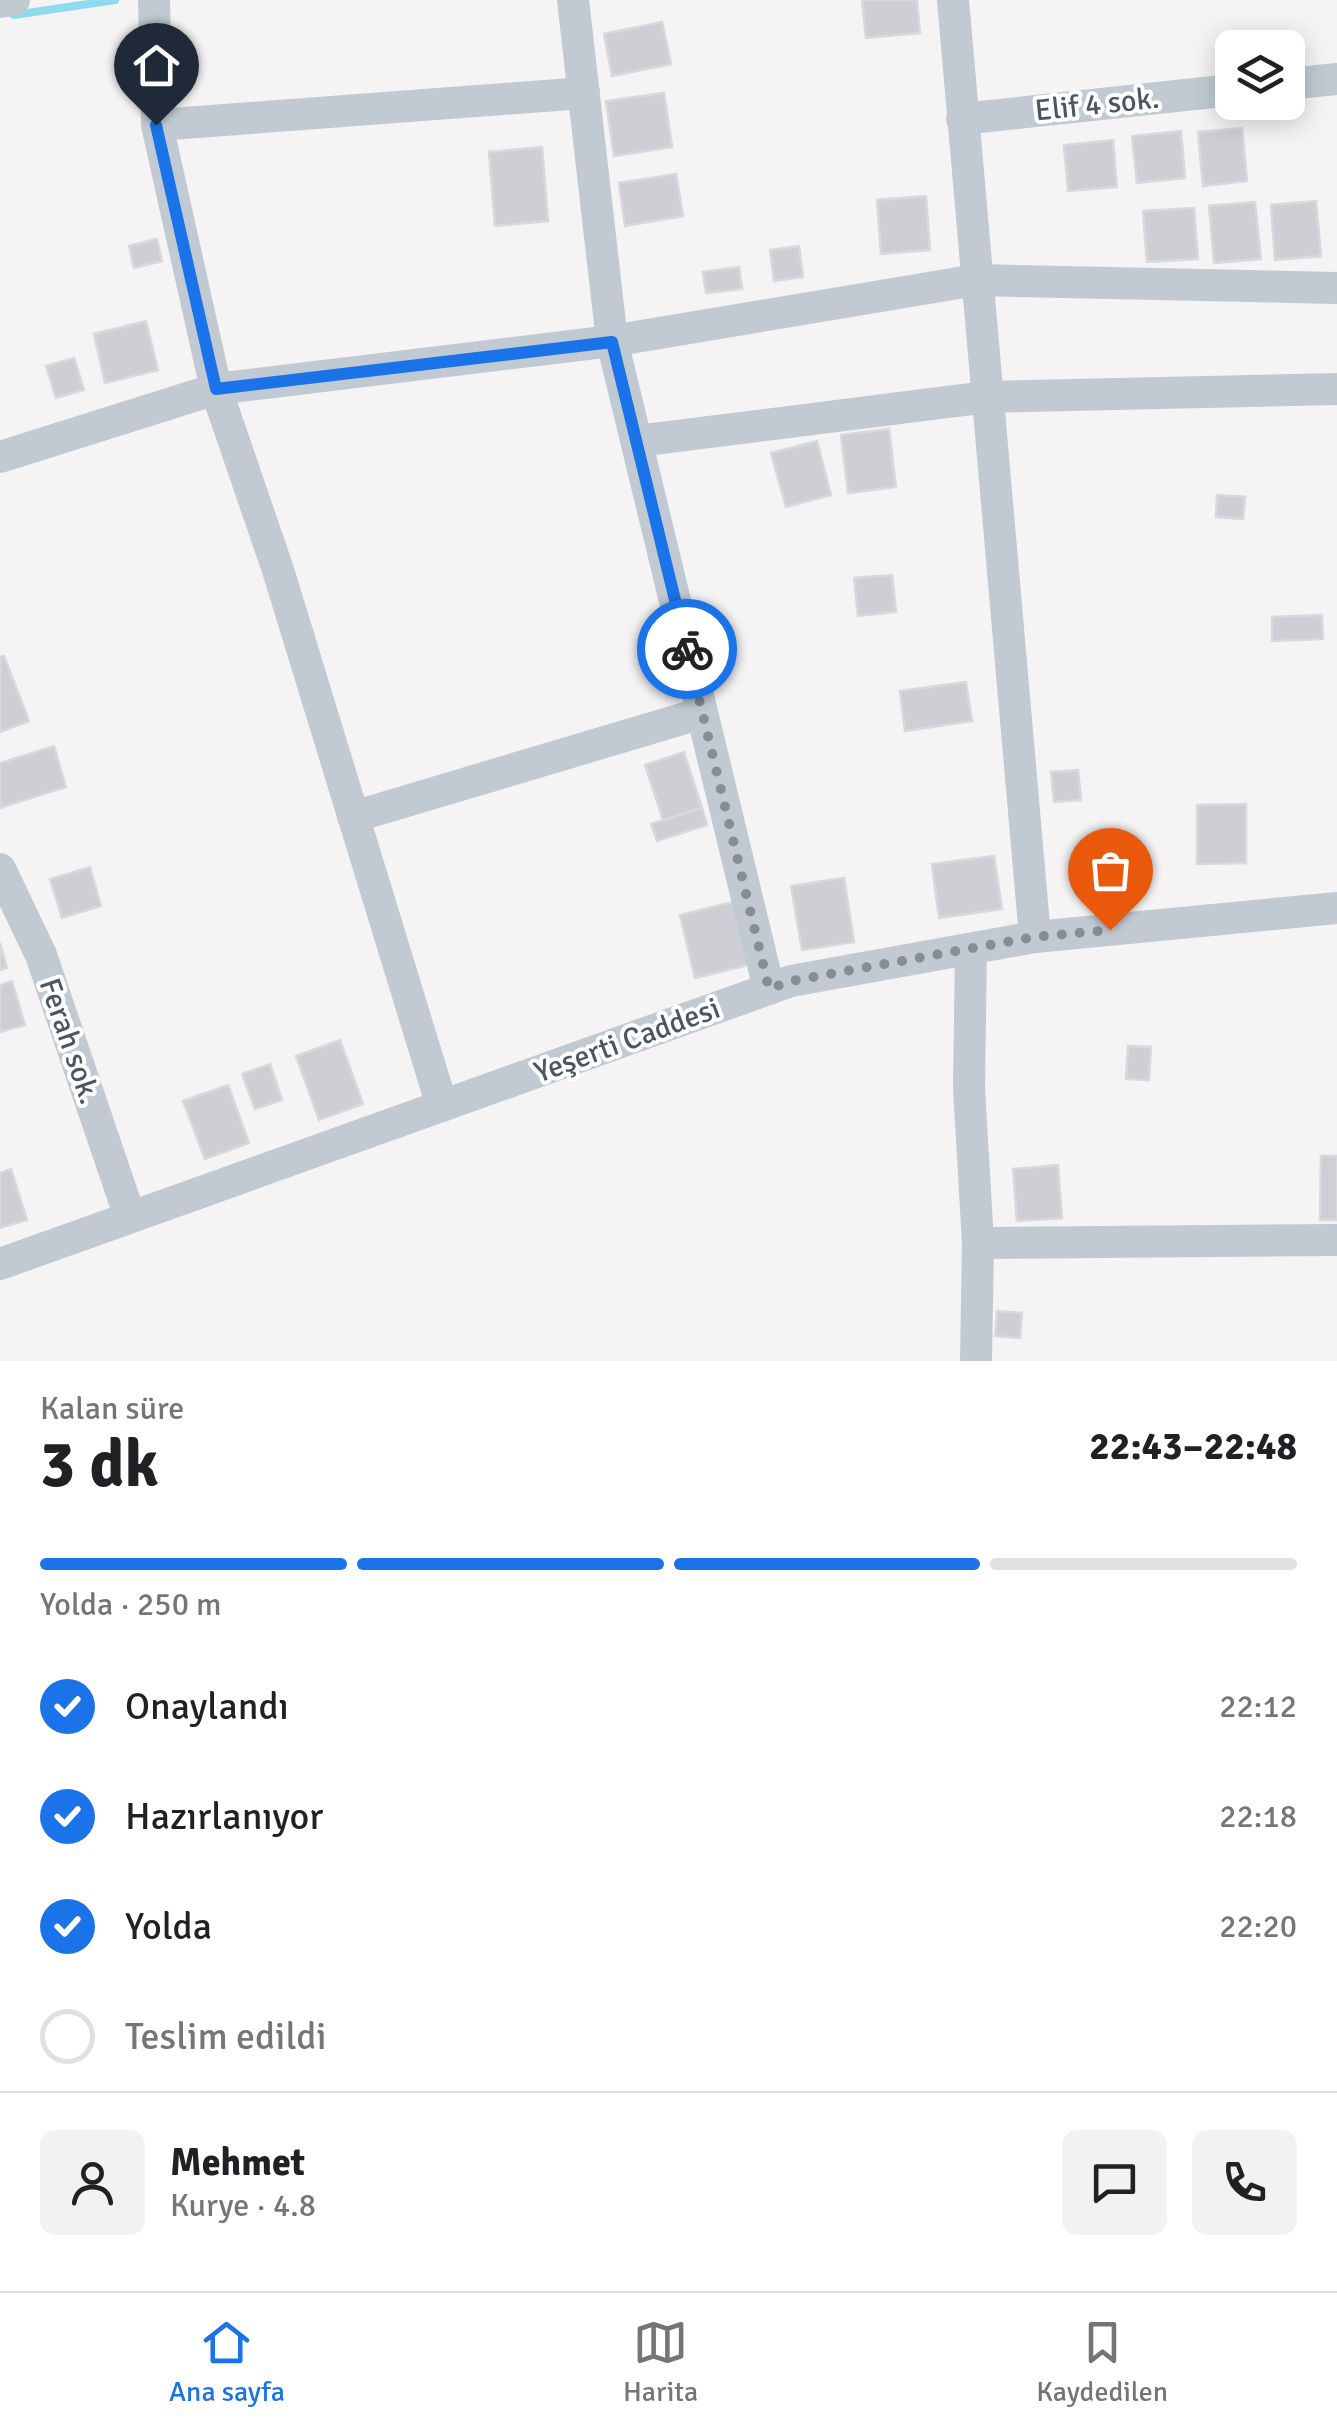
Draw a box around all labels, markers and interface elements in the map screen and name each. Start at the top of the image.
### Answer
pin [114,23,199,126]
map controls [1215,30,1305,120]
button: layers [1215,30,1305,120]
icon: home [129,38,184,93]
street label: Elif 4 sok. [1033,80,1161,129]
courier [637,599,737,699]
icon: bike [660,622,715,677]
pin [1068,828,1153,931]
icon: bag [1083,843,1138,898]
street label: Ferah sok. [31,973,108,1109]
street label: Yeşerti Caddesi [529,990,725,1091]
text: Kalan süre [40,1389,184,1428]
text: 22:43–22:48 [1089,1423,1297,1470]
text: 3 dk [40,1425,158,1505]
text: Yolda · 250 m [40,1585,221,1624]
icon: check [40,1679,95,1734]
text: Onaylandı [125,1683,289,1730]
text: 22:12 [1219,1687,1297,1726]
icon: check [40,1789,95,1844]
text: Hazırlanıyor [125,1793,323,1840]
text: 22:18 [1219,1797,1297,1836]
icon: check [40,1899,95,1954]
text: Yolda [125,1903,212,1950]
text: 22:20 [1219,1907,1297,1946]
text: Teslim edildi [125,2013,327,2060]
button: person [40,2130,145,2235]
button: chat [1062,2130,1167,2235]
button: phone [1192,2130,1297,2235]
text: Mehmet [170,2139,305,2186]
text: Kurye · 4.8 [170,2186,316,2225]
tab: Ana sayfa [169,2315,285,2409]
tab: Harita [623,2315,698,2409]
tab: Kaydedilen [1036,2315,1168,2409]

